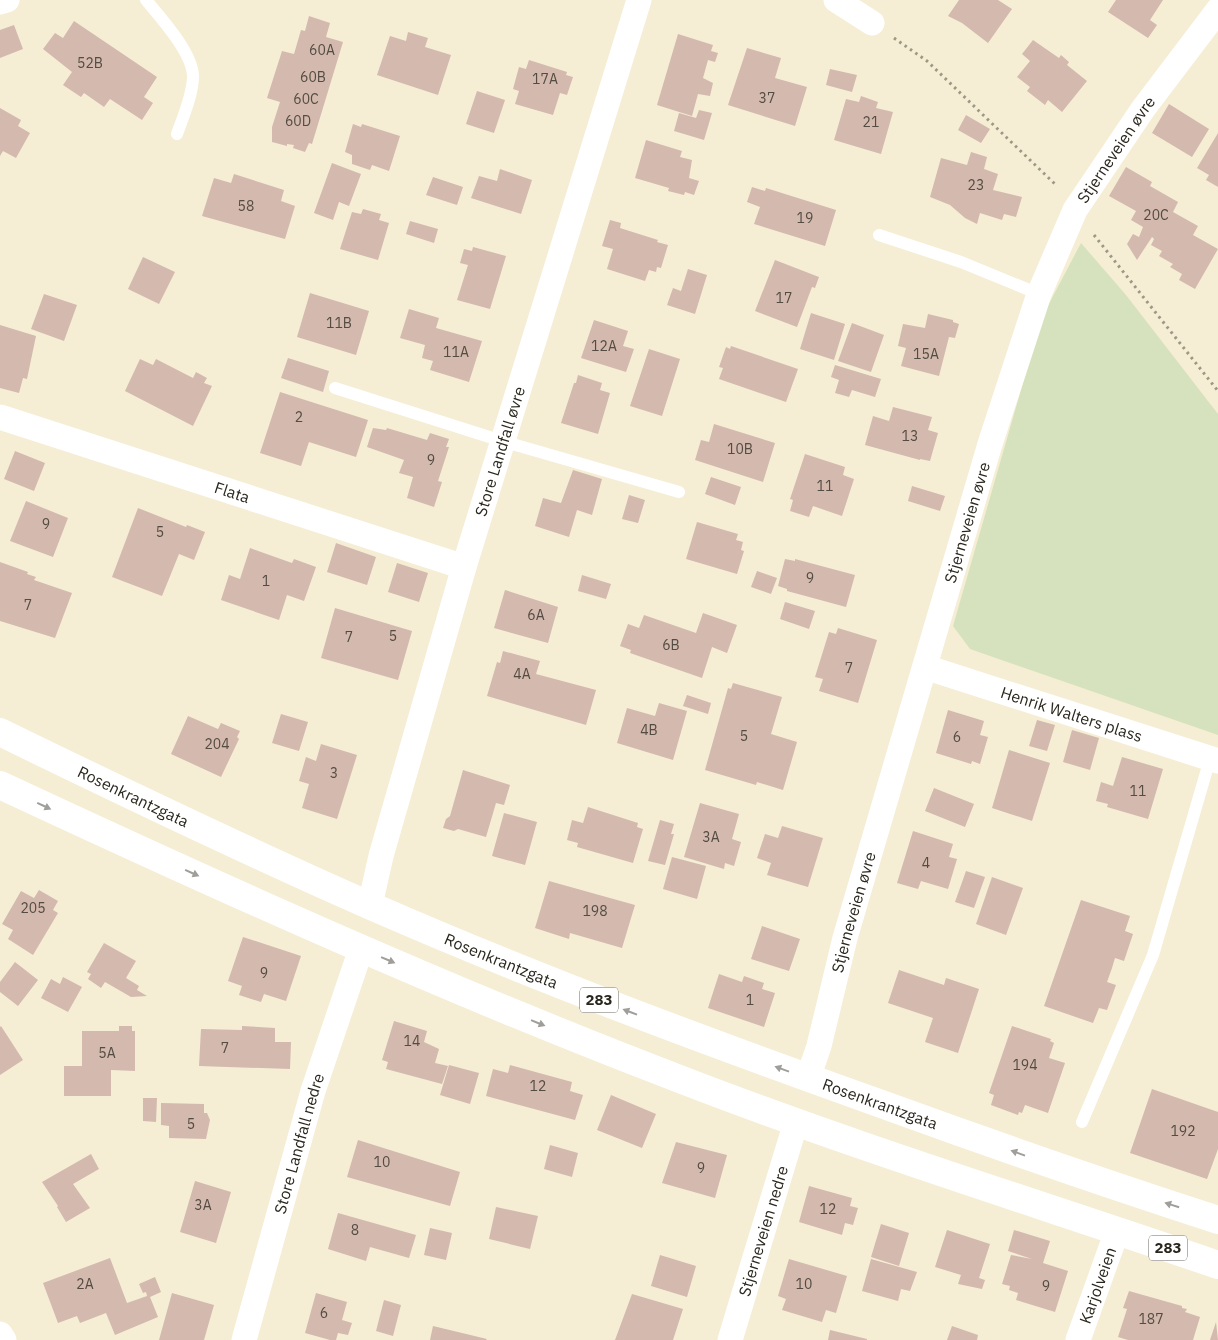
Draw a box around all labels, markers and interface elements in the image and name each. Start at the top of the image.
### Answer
house number: 60A [309,41,335,59]
house number: 52B [77,54,103,72]
house number: 60B [300,68,326,86]
house number: 17A [532,70,558,88]
house number: 37 [759,89,775,107]
house number: 60C [293,90,319,108]
street label: Stjerneveien øvre [1073,92,1159,207]
house number: 60D [285,112,311,130]
house number: 21 [863,113,879,131]
house number: 23 [968,176,984,194]
house number: 58 [238,197,254,215]
house number: 20C [1143,206,1169,224]
house number: 19 [797,209,813,227]
house number: 17 [776,289,792,307]
house number: 11B [326,314,352,332]
house number: 12A [591,337,617,355]
house number: 11A [443,343,469,361]
house number: 15A [913,345,939,363]
street label: Store Landfall øvre [470,384,529,519]
house number: 2 [295,408,303,426]
house number: 13 [902,427,918,445]
house number: 10B [727,440,753,458]
house number: 9 [427,451,435,469]
street label: Stjerneveien øvre [940,459,994,585]
street label: Flata [212,477,253,507]
house number: 11 [817,477,833,495]
house number: 9 [42,515,50,533]
house number: 5 [156,523,164,541]
house number: 9 [806,569,814,587]
house number: 1 [262,572,270,590]
house number: 7 [24,596,32,614]
house number: 6A [527,606,545,624]
house number: 5 [389,627,397,645]
house number: 7 [345,628,353,646]
house number: 6B [662,636,680,654]
house number: 7 [845,659,853,677]
house number: 4A [513,665,531,683]
street label: Henrik Walters plass [998,682,1145,746]
house number: 4B [640,721,658,739]
house number: 5 [740,727,748,745]
house number: 6 [953,728,961,746]
house number: 204 [204,735,230,753]
street label: Rosenkrantzgata [75,761,192,832]
house number: 3 [330,764,338,782]
house number: 11 [1130,782,1146,800]
one-way arrow [37,802,51,810]
house number: 3A [702,828,720,846]
street label: Stjerneveien øvre [827,849,880,975]
house number: 4 [922,854,930,872]
one-way arrow [185,870,199,878]
house number: 205 [20,899,46,917]
house number: 198 [582,902,608,920]
street label: Rosenkrantzgata [441,929,561,993]
one-way arrow [381,957,395,965]
house number: 9 [260,964,268,982]
road number: 283 [580,988,618,1012]
house number: 1 [746,991,754,1009]
one-way arrow [622,1008,637,1016]
one-way arrow [531,1019,546,1027]
house number: 14 [404,1032,420,1050]
house number: 7 [221,1039,229,1057]
house number: 5A [98,1044,116,1062]
house number: 194 [1012,1056,1038,1074]
one-way arrow [775,1065,790,1072]
street label: Store Landfall nedre [269,1070,328,1216]
street label: Rosenkrantzgata [820,1074,941,1134]
house number: 12 [530,1077,546,1095]
house number: 5 [187,1115,195,1133]
house number: 192 [1170,1122,1196,1140]
one-way arrow [1010,1149,1025,1156]
house number: 10 [374,1153,390,1171]
house number: 9 [697,1159,705,1177]
street label: Stjerneveien nedre [734,1163,792,1299]
house number: 3A [194,1196,212,1214]
house number: 12 [820,1200,836,1218]
one-way arrow [1164,1201,1179,1209]
house number: 8 [351,1221,359,1239]
road number: 283 [1149,1236,1187,1260]
street label: Karjolveien [1075,1244,1120,1326]
house number: 2A [76,1275,94,1293]
house number: 10 [796,1275,812,1293]
house number: 9 [1042,1277,1050,1295]
house number: 6 [320,1304,328,1322]
house number: 187 [1138,1310,1164,1328]

